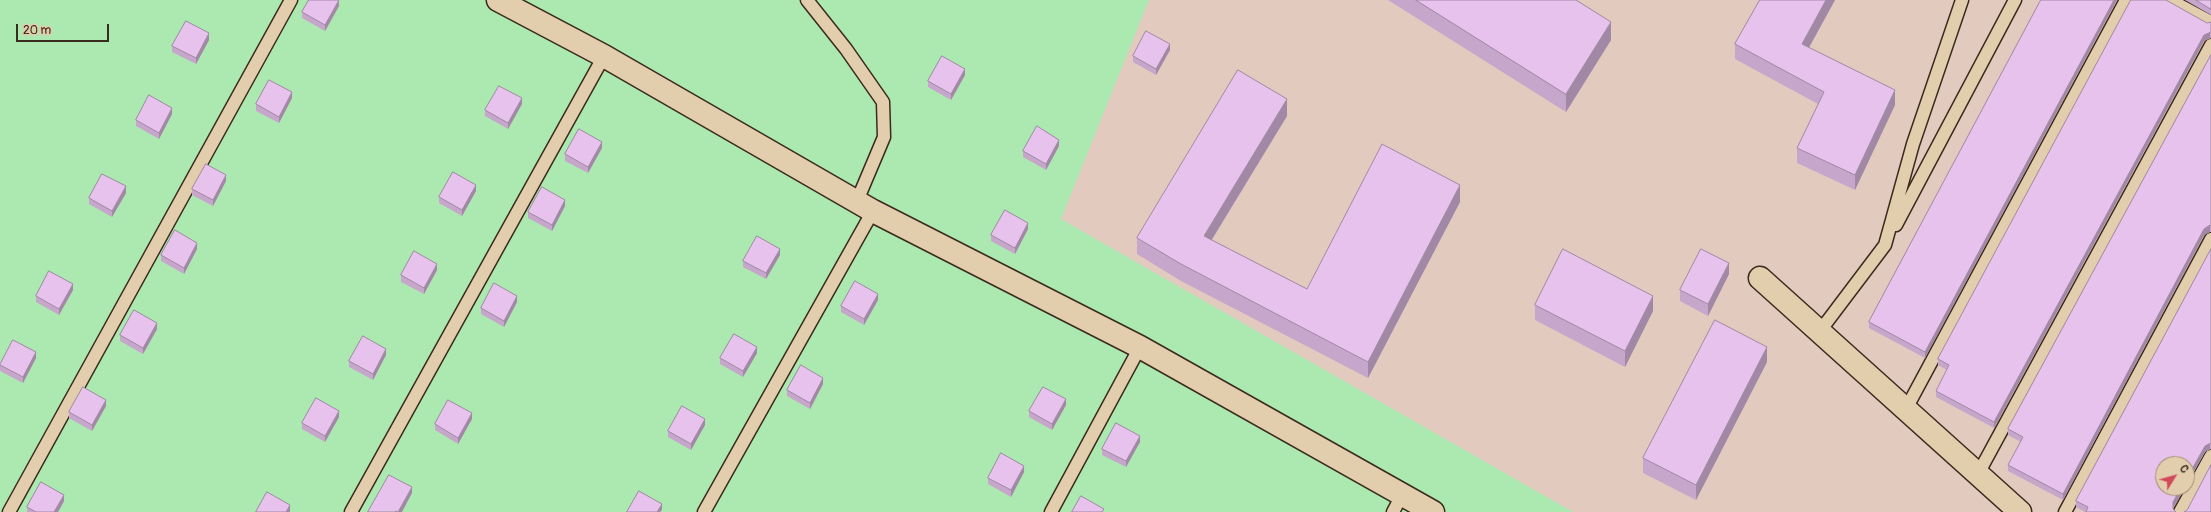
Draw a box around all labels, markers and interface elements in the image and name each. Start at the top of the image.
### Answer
scale bar [18,16,111,42]
text: 20 m [23,23,51,38]
north arrow [2155,456,2195,496]
text: С [2177,462,2191,476]

